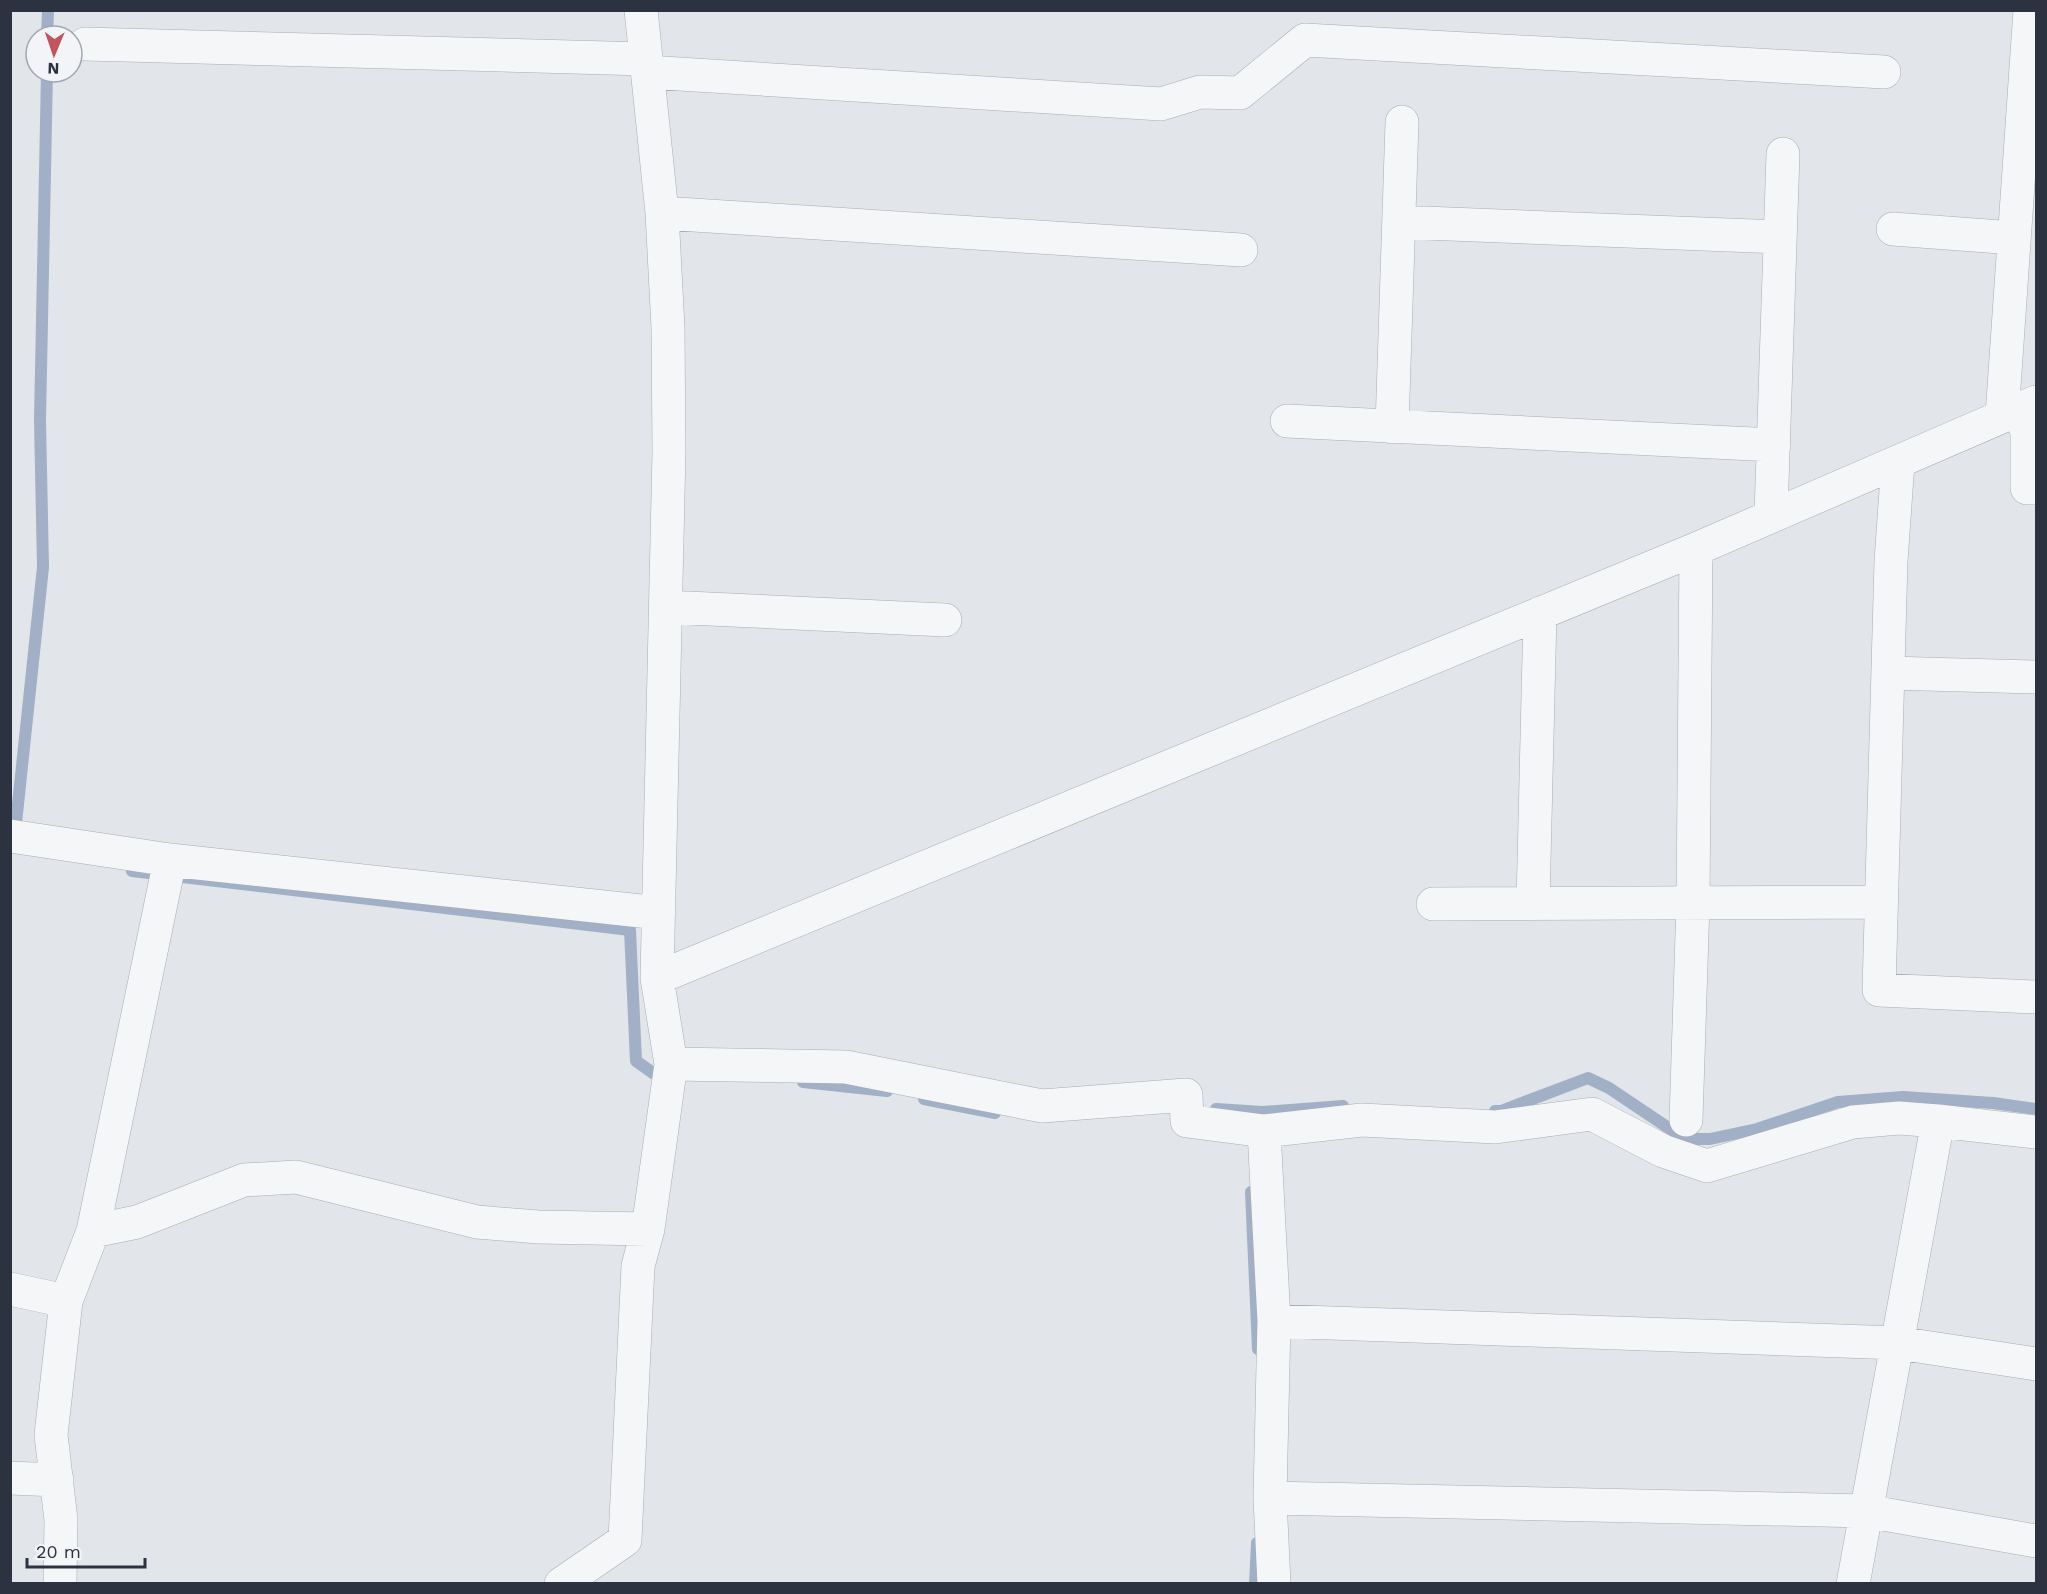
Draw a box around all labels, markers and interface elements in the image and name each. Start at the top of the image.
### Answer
north arrow [24,24,84,84]
text: N [47,59,60,78]
scale bar [27,1531,146,1569]
text: 20 m [36,1541,81,1562]

